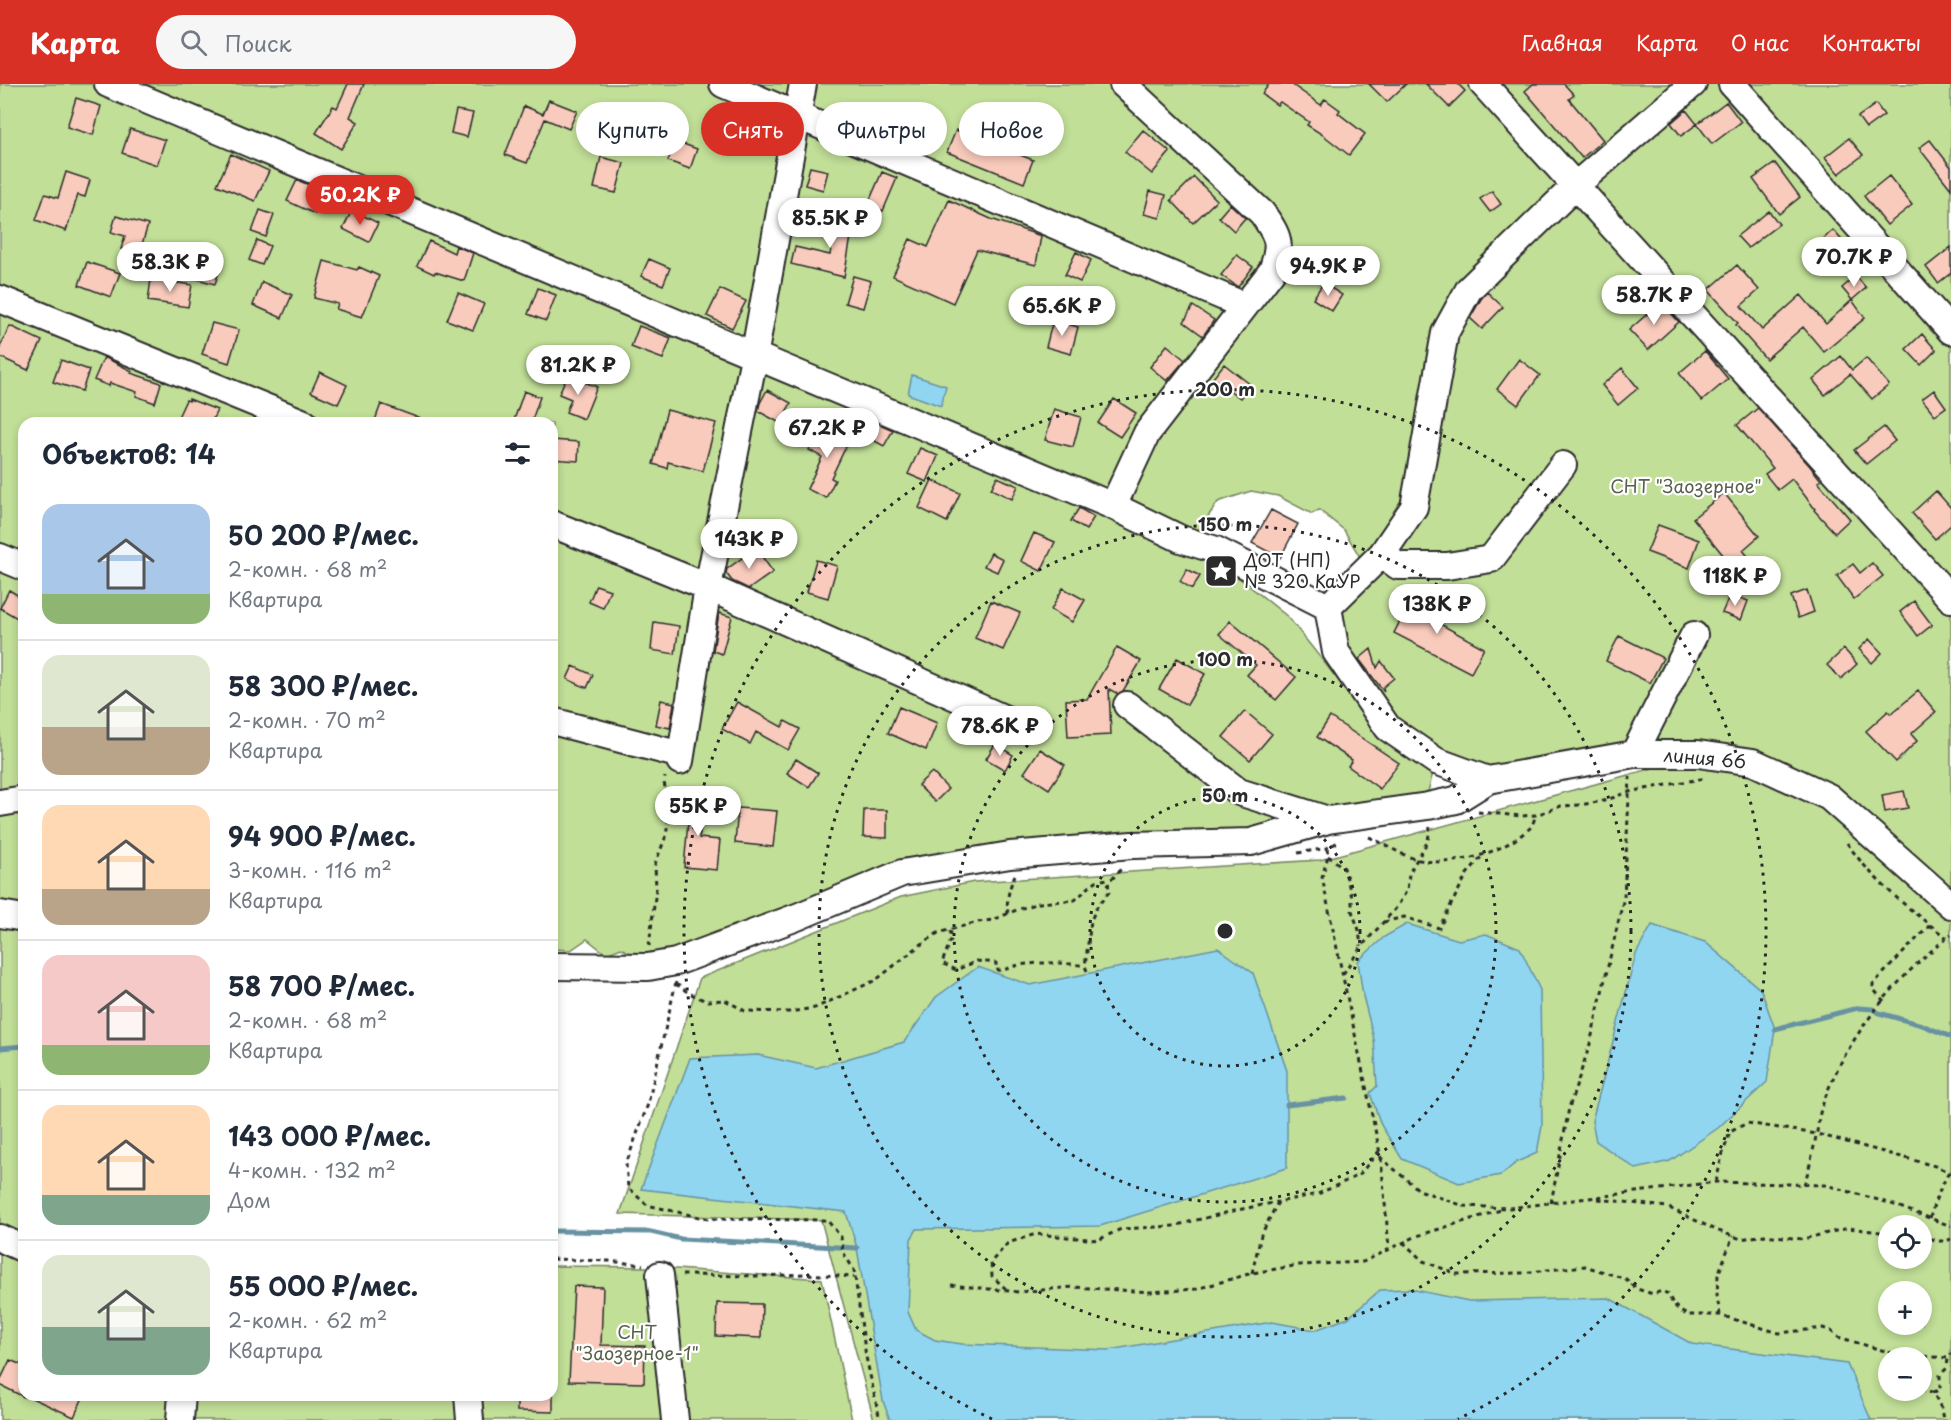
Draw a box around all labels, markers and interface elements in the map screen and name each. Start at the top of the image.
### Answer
search box [156,15,576,69]
text: Карта [30,21,120,64]
icon: search [177,26,210,59]
text: Поиск [225,26,292,59]
text: Главная [1522,26,1603,58]
text: Карта [1636,26,1698,58]
text: О нас [1731,26,1789,58]
text: Контакты [1822,26,1921,58]
chip: Купить [576,102,689,156]
chip: Снять [701,102,804,156]
chip: Фильтры [816,102,947,156]
chip: Новое [959,102,1064,156]
pin: 50.2K ₽ [305,175,415,226]
text: 50.2K ₽ [320,179,400,209]
pin: 85.5K ₽ [775,198,885,249]
text: 85.5K ₽ [792,202,868,232]
pin: 70.7K ₽ [1799,237,1909,288]
text: 70.7K ₽ [1816,241,1892,271]
pin: 58.3K ₽ [115,242,225,293]
text: 58.3K ₽ [131,246,209,276]
pin: 94.9K ₽ [1273,246,1383,297]
text: 94.9K ₽ [1290,250,1366,280]
pin: 58.7K ₽ [1599,275,1709,326]
text: 58.7K ₽ [1616,279,1692,309]
pin: 65.6K ₽ [1007,286,1117,337]
text: 65.6K ₽ [1022,290,1102,320]
pin: 81.2K ₽ [523,345,633,396]
text: 81.2K ₽ [540,349,616,379]
text: 200 m [1195,375,1255,402]
pin: 67.2K ₽ [772,408,882,459]
text: 67.2K ₽ [788,412,866,442]
text: Объектов: 14 [42,434,216,473]
icon: filters [501,437,534,470]
park label: СНТ "Заозерное" [1610,472,1762,499]
text: 150 m [1198,510,1252,537]
text: 50 200 ₽/мес. [228,515,419,554]
pin: 143K ₽ [700,519,798,570]
text: 143K ₽ [714,523,784,553]
icon: home [90,528,162,600]
place label: ДОТ (НП) № 320 КаУР [1243,546,1360,594]
place icon: ДОТ (НП) № 320 КаУР [1203,553,1239,589]
text: 2-комн. · 68 m² [228,554,387,584]
pin: 118K ₽ [1686,556,1784,607]
text: 118K ₽ [1703,560,1767,590]
text: Квартира [228,584,322,614]
pin: 138K ₽ [1388,584,1486,635]
text: 138K ₽ [1403,588,1471,618]
text: 100 m [1197,645,1253,672]
text: 58 300 ₽/мес. [228,666,418,705]
icon: home [90,679,162,751]
text: 2-комн. · 70 m² [228,705,386,735]
pin: 78.6K ₽ [945,706,1055,757]
text: 78.6K ₽ [961,710,1039,740]
text: Квартира [228,735,322,765]
street label: линия 66 [1662,740,1747,775]
text: 50 m [1202,781,1248,808]
pin: 55K ₽ [656,786,740,837]
text: 55K ₽ [669,790,727,820]
text: 94 900 ₽/мес. [228,816,416,855]
icon: home [90,829,162,901]
text: 3-комн. · 116 m² [228,855,392,885]
text: Квартира [228,885,322,915]
centre of rings [1215,921,1235,941]
text: 58 700 ₽/мес. [228,966,415,1005]
icon: home [90,979,162,1051]
text: 2-комн. · 68 m² [228,1005,387,1035]
text: Квартира [228,1035,322,1065]
text: 143 000 ₽/мес. [228,1116,431,1155]
icon: home [90,1129,162,1201]
text: 4-комн. · 132 m² [228,1155,396,1185]
text: Дом [228,1185,271,1215]
map controls [1878,1215,1932,1401]
button: locate [1878,1215,1932,1269]
text: 55 000 ₽/мес. [228,1266,418,1305]
icon: home [90,1279,162,1351]
button: + [1878,1281,1932,1335]
text: 2-комн. · 62 m² [228,1305,387,1335]
park label: СНТ "Заозерное-1" [575,1318,699,1366]
text: Квартира [228,1335,322,1365]
button: − [1878,1347,1932,1401]

